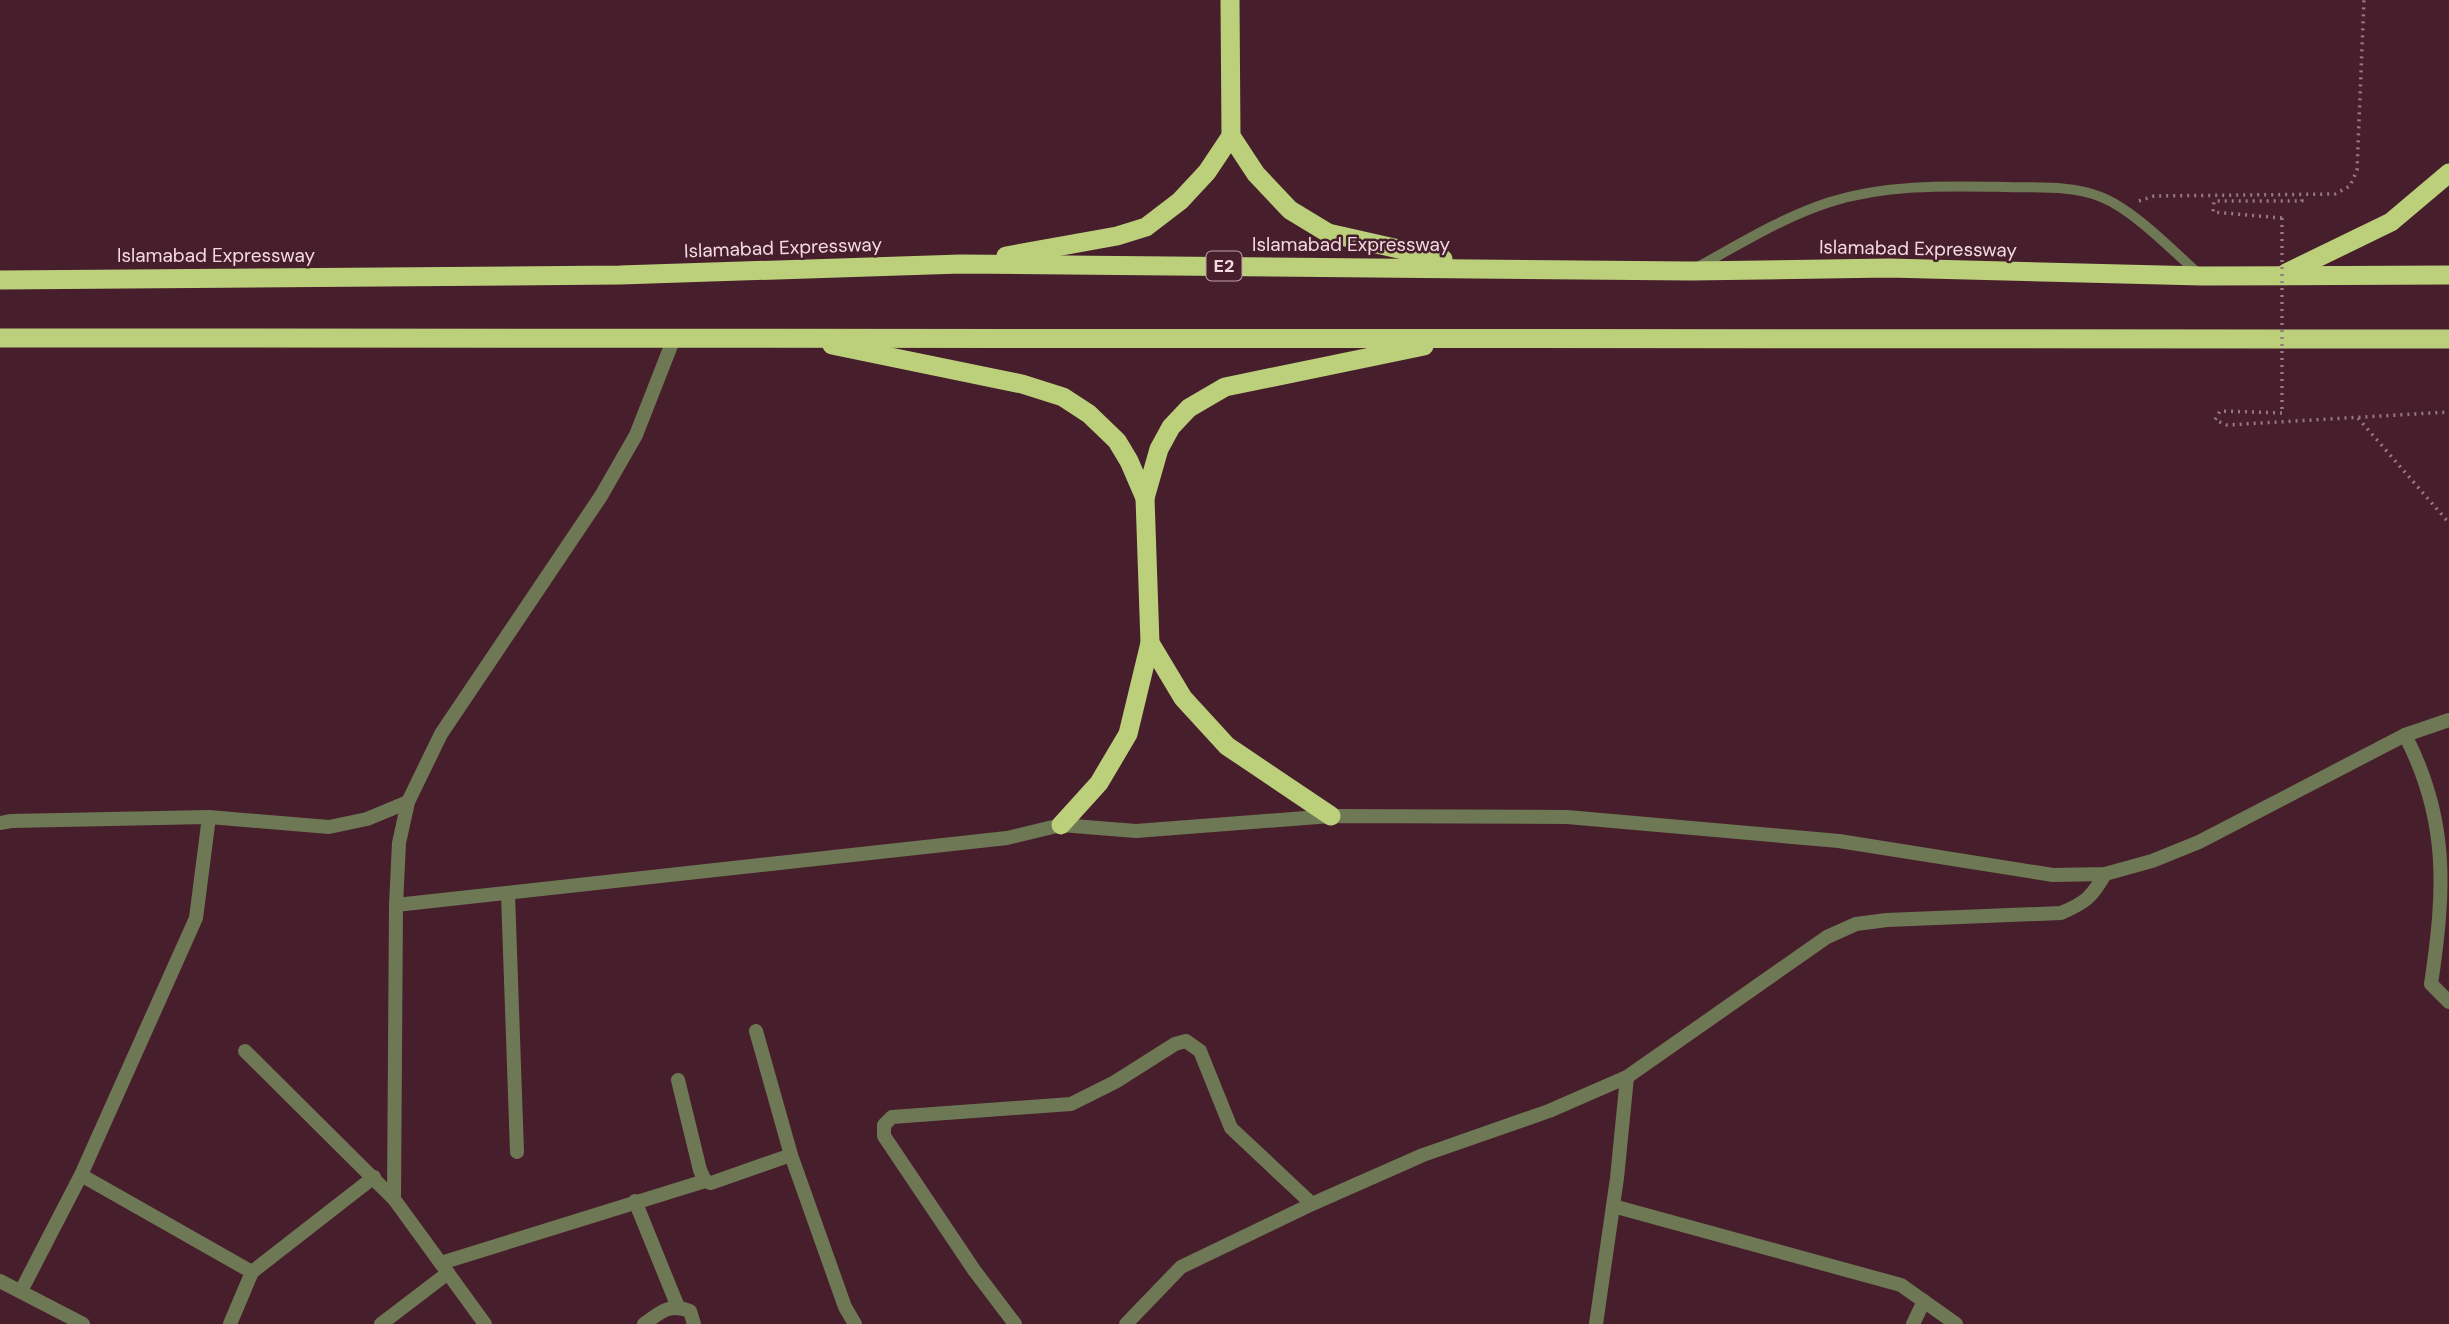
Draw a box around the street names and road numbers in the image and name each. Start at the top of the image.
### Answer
street label: Islamabad Expressway [684,232,883,263]
street label: Islamabad Expressway [1252,232,1450,257]
street label: Islamabad Expressway [1819,234,2018,263]
street label: Islamabad Expressway [117,243,315,268]
road number: E2 [1206,252,1242,280]

